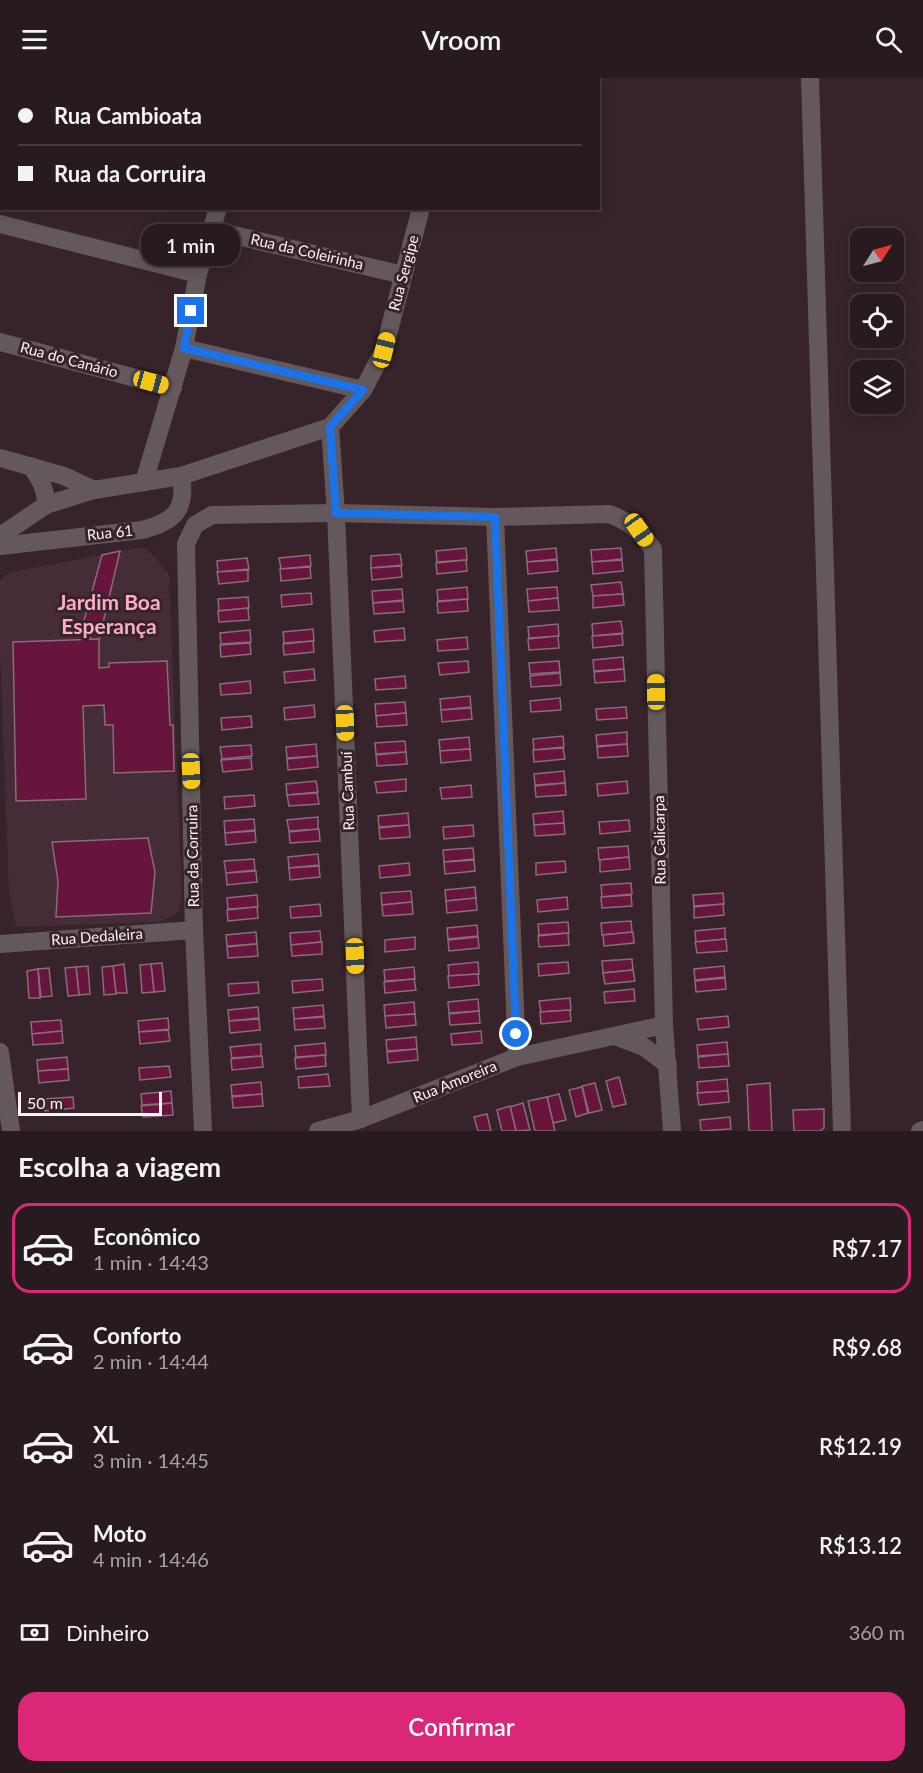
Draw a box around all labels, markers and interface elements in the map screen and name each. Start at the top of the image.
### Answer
icon: menu [18,23,51,56]
text: Vroom [422,23,501,56]
icon: search [872,23,905,56]
text: Rua Cambioata [54,102,202,129]
text: Rua da Corruira [54,160,206,187]
callout: 1 min [142,224,240,266]
north arrow [850,228,904,282]
map controls [850,228,904,414]
street label: Rua da Coleirinha [249,229,365,273]
text: 1 min [166,233,215,257]
street label: Rua Sergipe [384,233,422,313]
button: locate [850,294,904,348]
route end [177,297,204,324]
car [371,330,397,370]
street label: Rua do Canário [18,337,120,381]
button: layers [850,360,904,414]
car [131,369,171,395]
car [621,510,657,550]
street label: Rua 61 [86,521,134,543]
district label: Jardim Boa Esperança [57,589,161,638]
car [647,674,665,710]
car [335,705,355,741]
street label: Rua Cambuí [337,750,357,831]
car [181,753,201,789]
street label: Rua Calicarpa [649,795,669,885]
street label: Rua da Corruira [182,805,202,907]
street label: Rua Dedaleira [51,924,143,948]
car [345,938,365,974]
route start [502,1020,529,1047]
street label: Rua Amoreira [410,1056,499,1106]
scale bar [18,1089,162,1116]
text: 50 m [27,1093,63,1112]
text: Escolha a viagem [18,1150,221,1183]
icon: car [21,1221,75,1275]
text: Econômico [93,1223,200,1250]
text: R$7.17 [832,1235,902,1262]
text: 1 min · 14:43 [93,1250,209,1274]
icon: car [21,1320,75,1374]
text: Conforto [93,1322,181,1349]
text: R$9.68 [832,1334,902,1361]
text: 2 min · 14:44 [93,1349,209,1373]
icon: car [21,1419,75,1473]
text: XL [93,1421,119,1448]
text: R$12.19 [819,1433,902,1460]
text: 3 min · 14:45 [93,1448,209,1472]
icon: car [21,1518,75,1572]
text: Moto [93,1520,147,1547]
text: R$13.12 [819,1532,902,1559]
text: 4 min · 14:46 [93,1547,209,1571]
icon: cash [18,1616,51,1649]
text: Dinheiro [66,1619,149,1646]
text: 360 m [849,1620,905,1644]
button: Confirmar [18,1692,905,1761]

